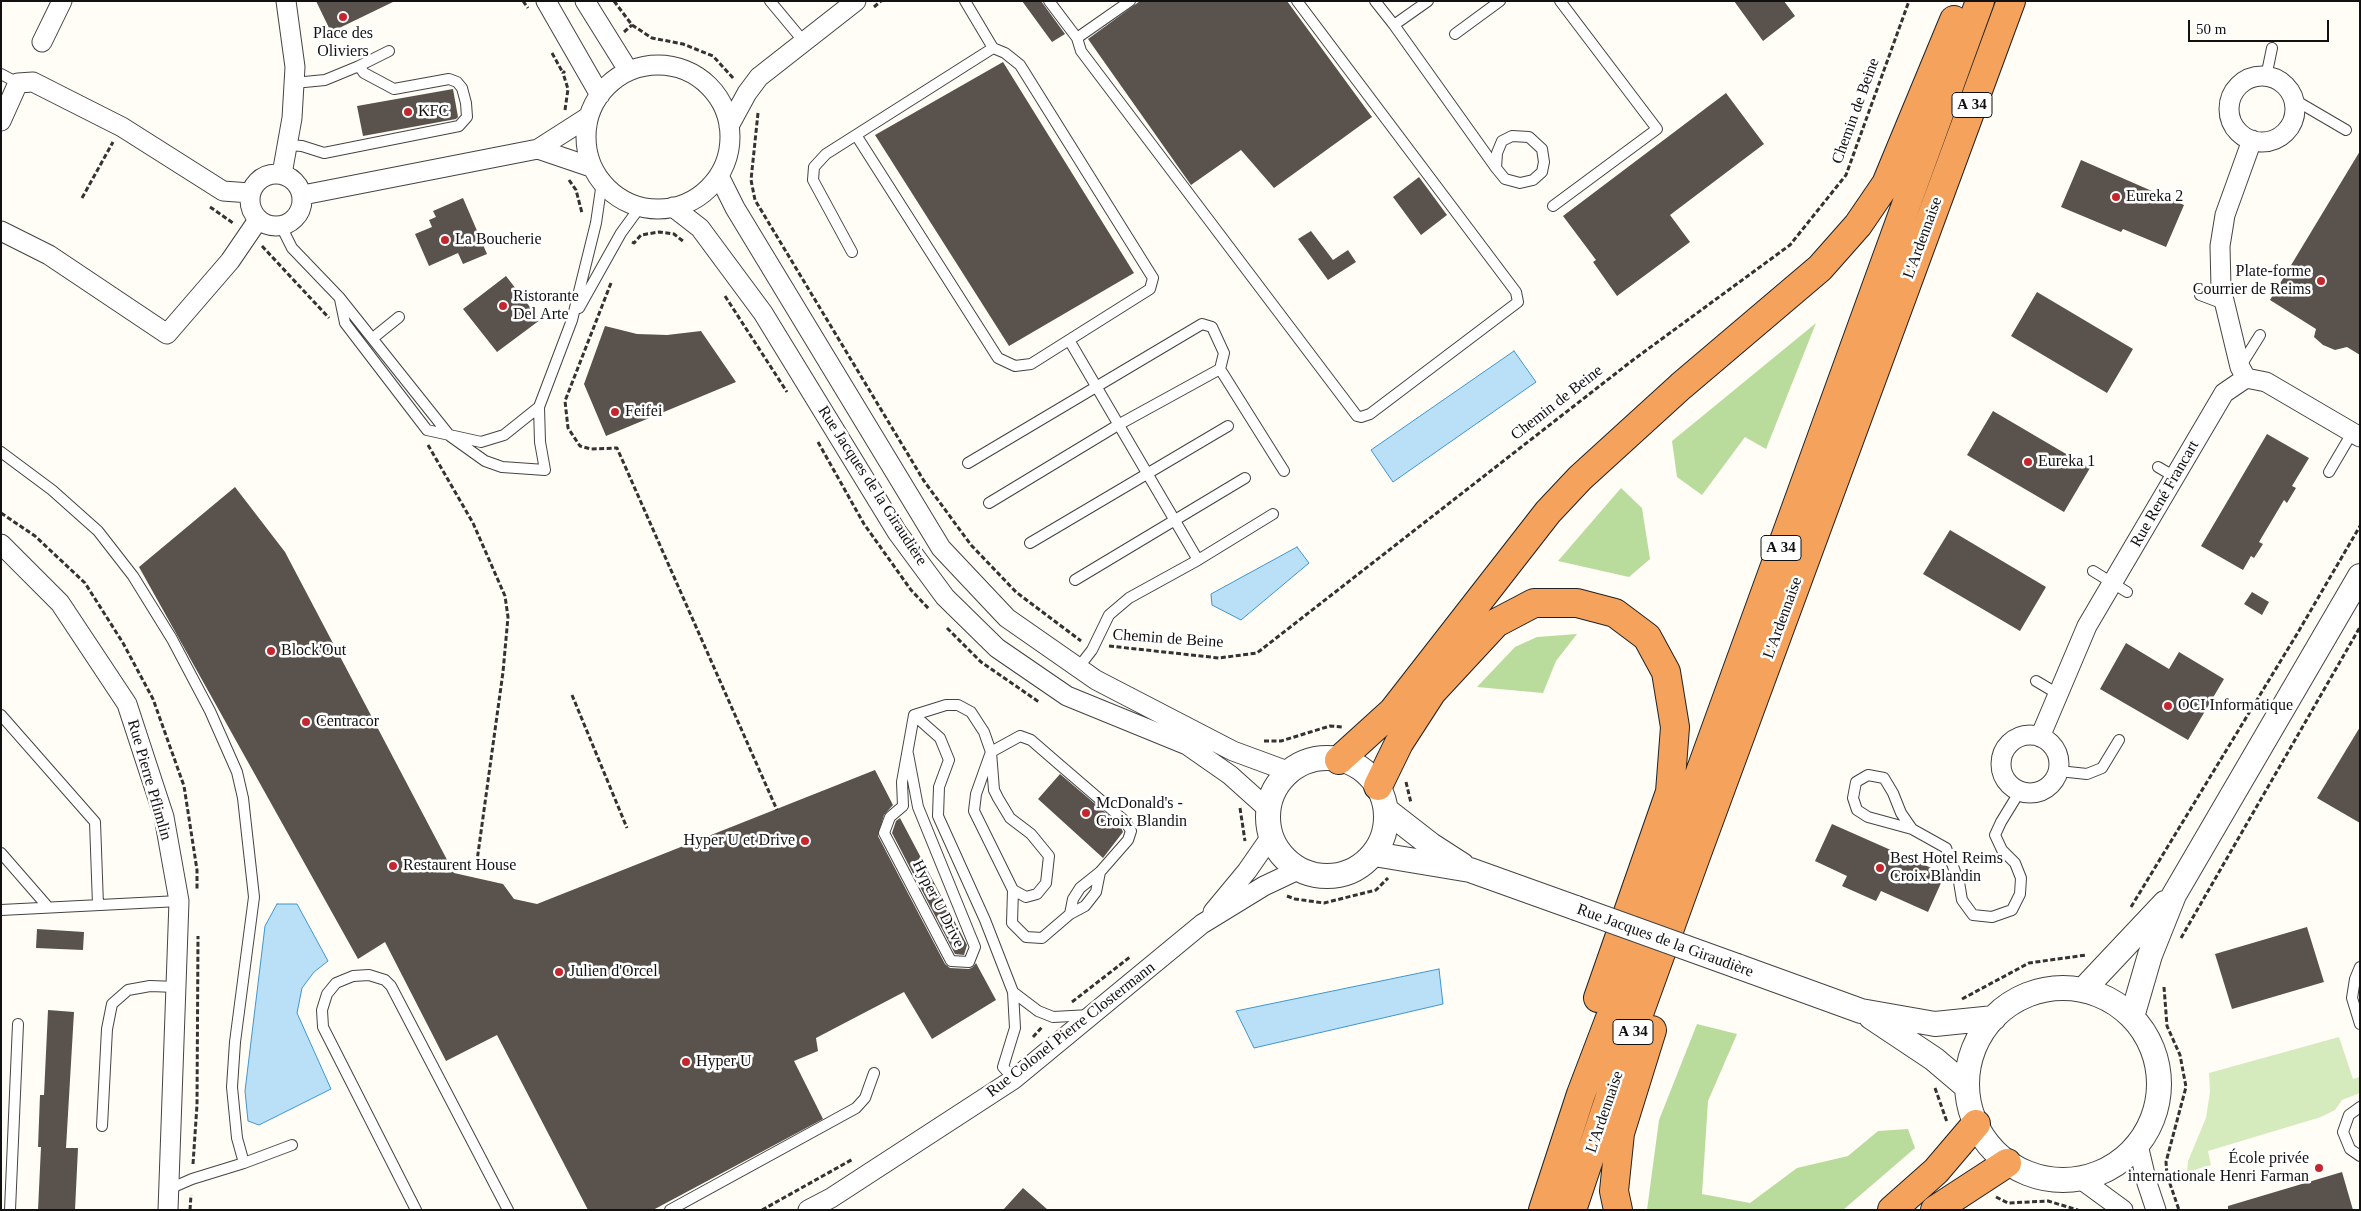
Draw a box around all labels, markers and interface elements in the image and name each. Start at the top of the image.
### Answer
scale bar [2191,10,2332,42]
marker: Place des Oliviers [337,11,349,23]
text: 50 m [2196,21,2226,37]
place label: Place des Oliviers [313,24,373,62]
street label: Chemin de Beine [1828,56,1884,166]
road number: A 34 [1952,92,1992,118]
place label: KFC [418,102,449,122]
marker: KFC [402,106,414,118]
place label: Eureka 2 [2126,187,2183,207]
marker: Eureka 2 [2110,191,2122,203]
street label: L'Ardennaise [1899,195,1947,281]
place label: La Boucherie [455,230,542,250]
marker: La Boucherie [439,234,451,246]
place label: Plate-forme Courrier de Reims [2193,262,2311,300]
marker: Plate-forme Courrier de Reims [2315,275,2327,287]
place label: Ristorante Del Arte [513,287,579,325]
marker: Ristorante Del Arte [497,300,509,312]
street label: Chemin de Beine [1507,361,1607,445]
place label: Feifei [625,402,662,422]
street label: Rue Jacques de la Giraudière [813,403,931,569]
marker: Feifei [609,406,621,418]
street label: Rue René Francart [2127,437,2203,551]
place label: Eureka 1 [2038,452,2095,472]
marker: Eureka 1 [2022,456,2034,468]
road number: A 34 [1761,536,1801,560]
street label: L'Ardennaise [1759,575,1807,661]
street label: Chemin de Beine [1112,626,1224,652]
place label: Block'Out [281,641,346,661]
marker: Block'Out [265,645,277,657]
place label: OCI Informatique [2178,696,2293,716]
marker: OCI Informatique [2162,700,2174,712]
place label: Centracor [316,712,379,732]
marker: Centracor [300,716,312,728]
street label: Rue Pierre Pflimlin [123,718,175,842]
place label: McDonald's - Croix Blandin [1096,794,1187,832]
marker: McDonald's - Croix Blandin [1080,807,1092,819]
place label: Hyper U et Drive [683,831,795,851]
marker: Hyper U et Drive [799,835,811,847]
place label: Best Hotel Reims Croix Blandin [1890,849,2003,887]
place label: Restaurent House [403,856,516,876]
street label: Hyper U Drive [908,857,968,951]
marker: Restaurent House [387,860,399,872]
marker: Best Hotel Reims Croix Blandin [1874,862,1886,874]
street label: Rue Jacques de la Giraudière [1574,900,1756,982]
street label: Rue Colonel Pierre Clostermann [983,958,1159,1102]
place label: Julien d'Orcel [569,962,658,982]
marker: Julien d'Orcel [553,966,565,978]
road number: A 34 [1613,1020,1653,1044]
place label: Hyper U [696,1052,752,1072]
marker: Hyper U [680,1056,692,1068]
street label: L'Ardennaise [1582,1068,1628,1156]
place label: École privée internationale Henri Farman [2128,1149,2309,1187]
marker: École privée internationale Henri Farman [2313,1162,2325,1174]

